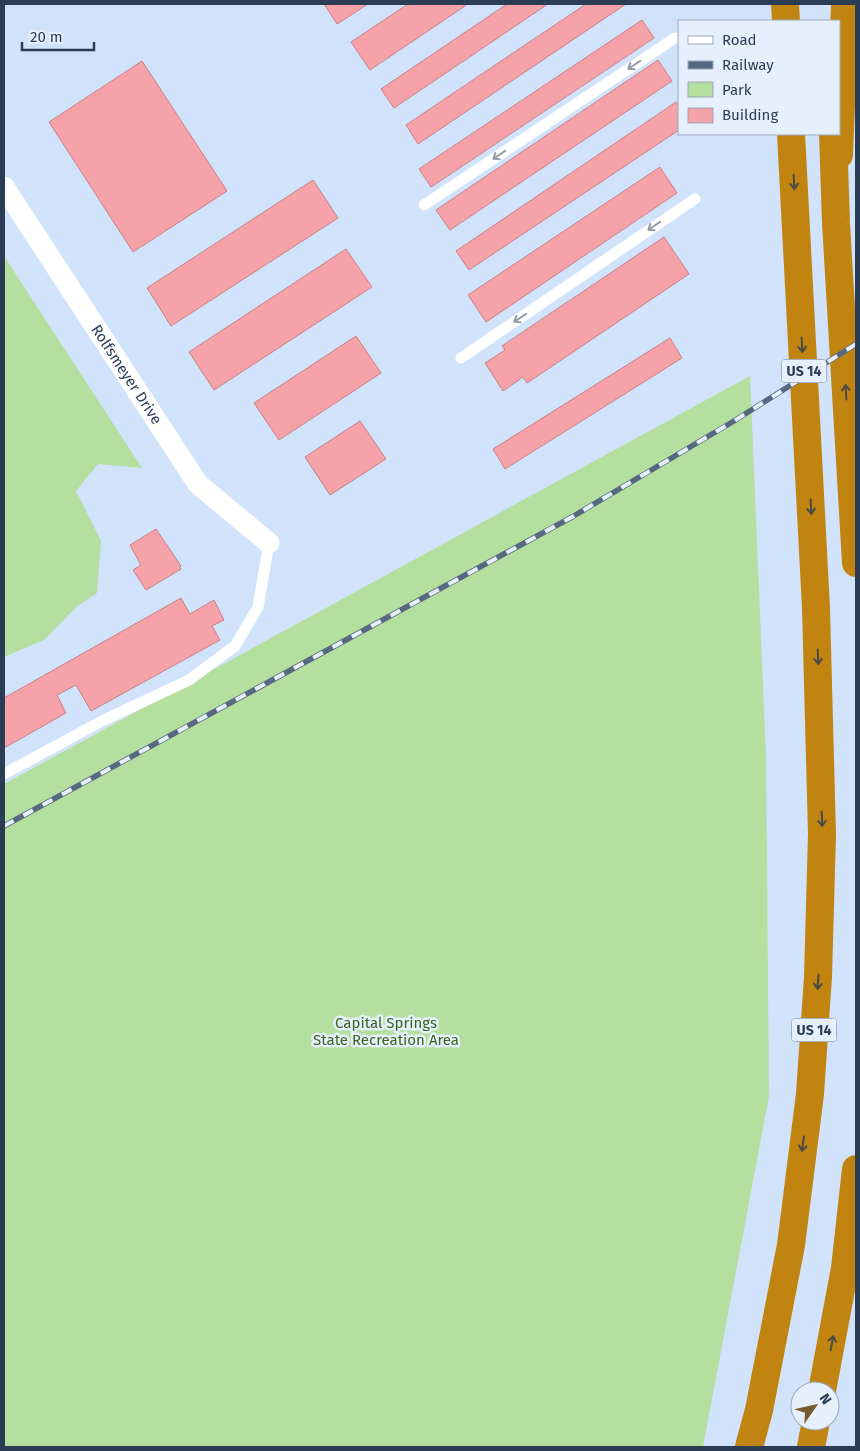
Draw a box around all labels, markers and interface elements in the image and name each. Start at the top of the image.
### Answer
scale bar [22,20,95,52]
legend [678,20,840,135]
text: 20 m [30,28,63,46]
text: Road [722,31,757,49]
text: Railway [722,56,774,74]
one-way arrow [628,60,642,70]
text: Park [722,81,752,99]
text: Building [722,106,778,124]
one-way arrow [492,150,506,160]
one-way arrow [789,174,799,190]
one-way arrow [647,221,661,231]
one-way arrow [513,313,527,323]
street label: Rolfsmeyer Drive [87,321,166,428]
one-way arrow [798,336,807,352]
road number: US 14 [782,360,826,382]
one-way arrow [842,384,851,400]
one-way arrow [806,499,815,515]
one-way arrow [813,649,822,665]
one-way arrow [817,811,827,827]
one-way arrow [813,974,823,990]
park label: Capital Springs State Recreation Area [313,1014,459,1049]
road number: US 14 [792,1018,836,1042]
one-way arrow [798,1135,808,1151]
one-way arrow [827,1336,837,1352]
north arrow [790,1381,840,1431]
text: N [816,1390,835,1408]

